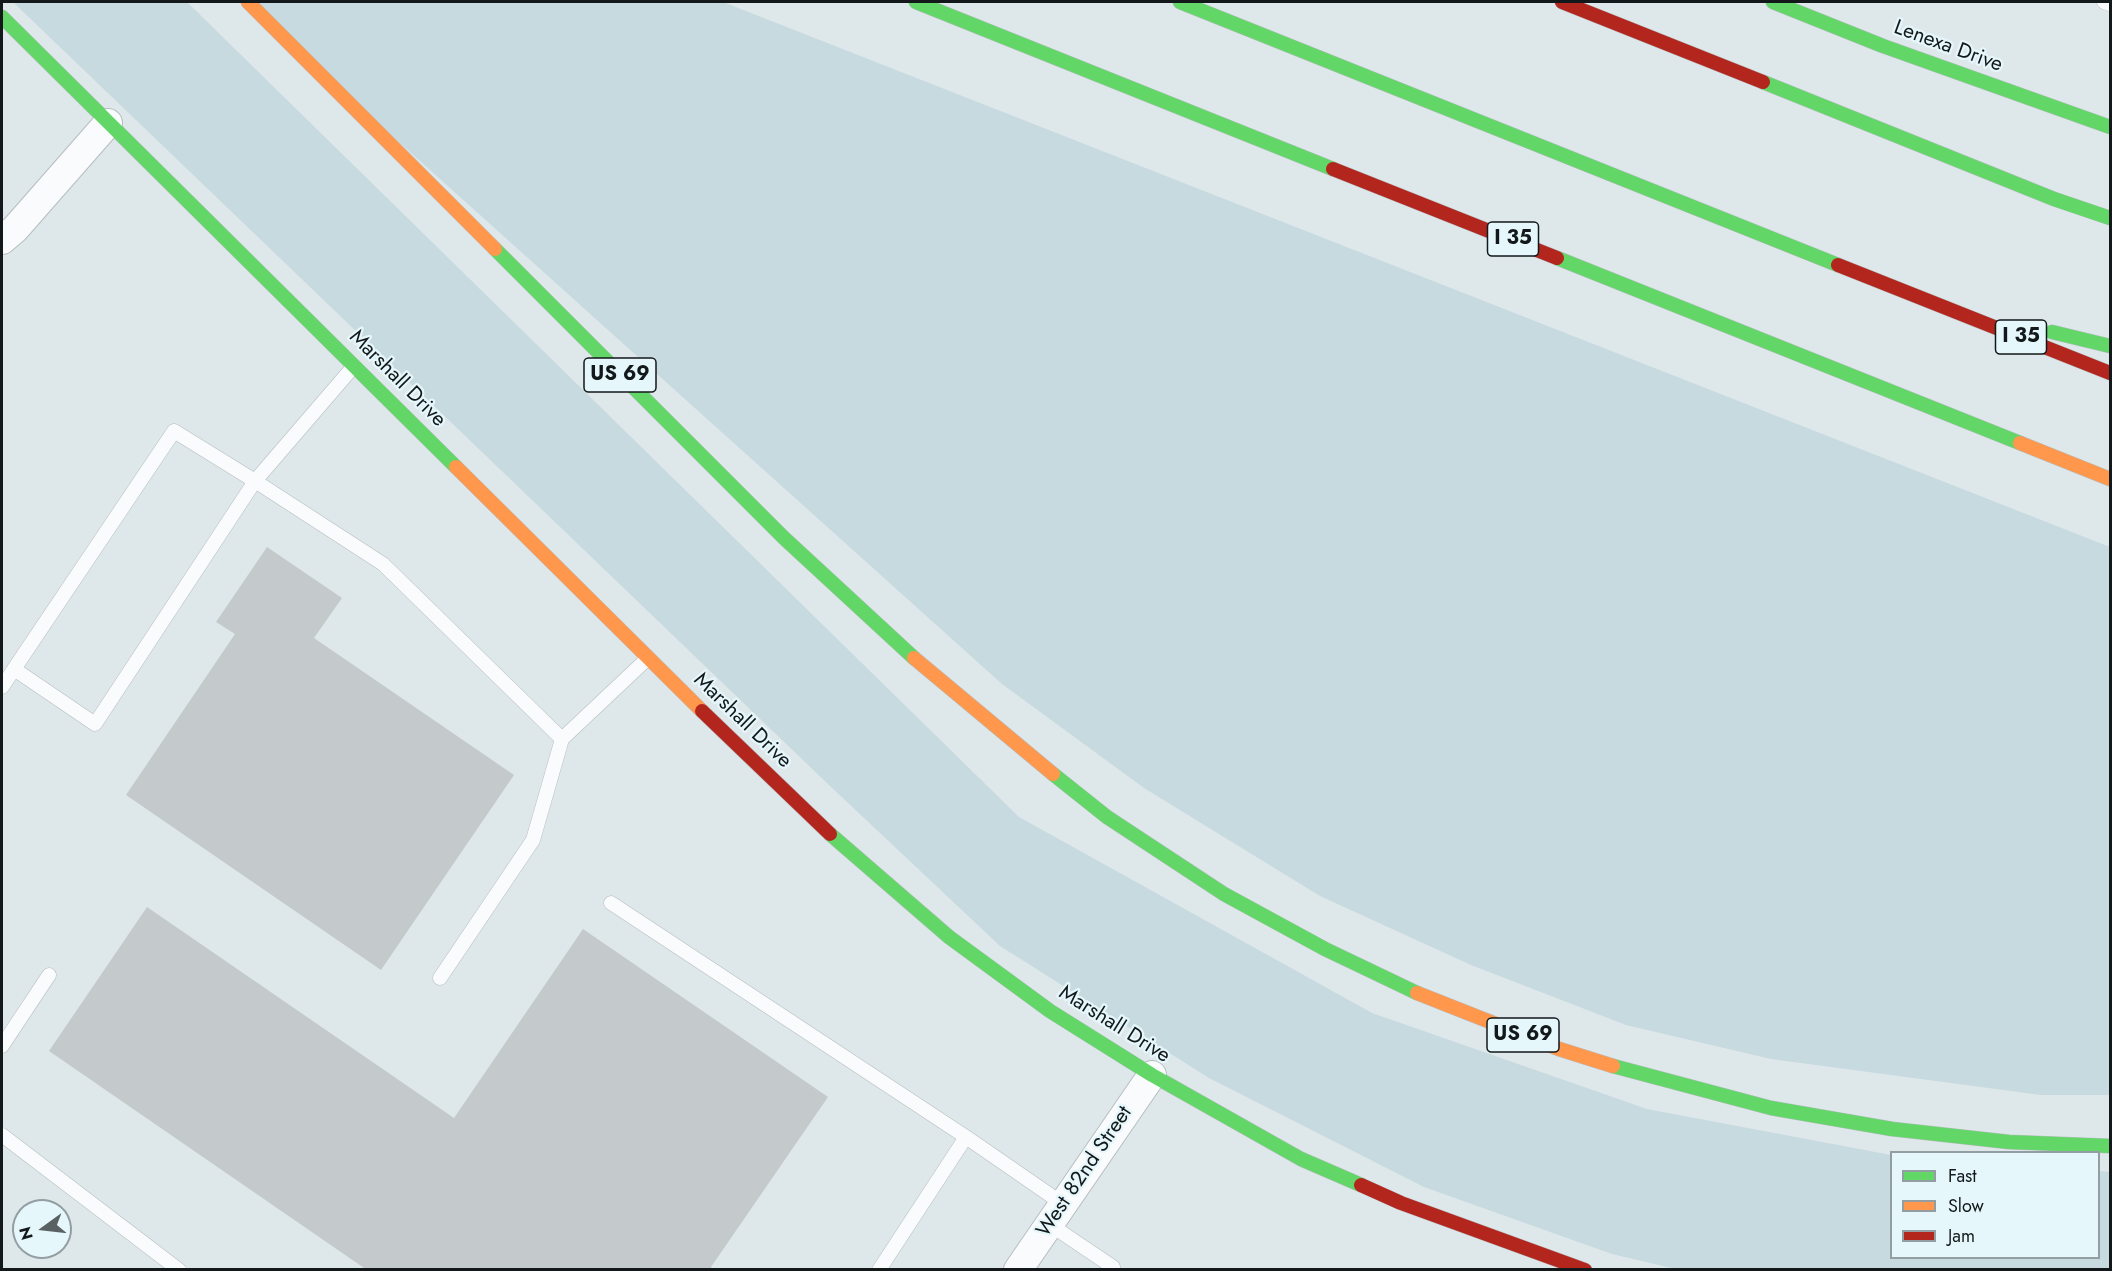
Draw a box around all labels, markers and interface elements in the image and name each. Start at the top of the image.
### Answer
street label: Lenexa Drive [1890,16,2006,78]
road number: I 35 [1488,222,1538,256]
road number: I 35 [1996,320,2046,354]
street label: Marshall Drive [343,325,451,433]
road number: US 69 [584,358,656,392]
street label: Marshall Drive [688,668,796,774]
street label: Marshall Drive [1054,981,1174,1069]
road number: US 69 [1487,1018,1559,1052]
street label: West 82nd Street [1032,1102,1138,1242]
legend [1890,1151,2100,1259]
text: Fast [1948,1163,1977,1189]
text: Slow [1948,1193,1984,1219]
north arrow [12,1199,72,1259]
text: Jam [1948,1223,1975,1249]
text: N [13,1224,39,1242]

